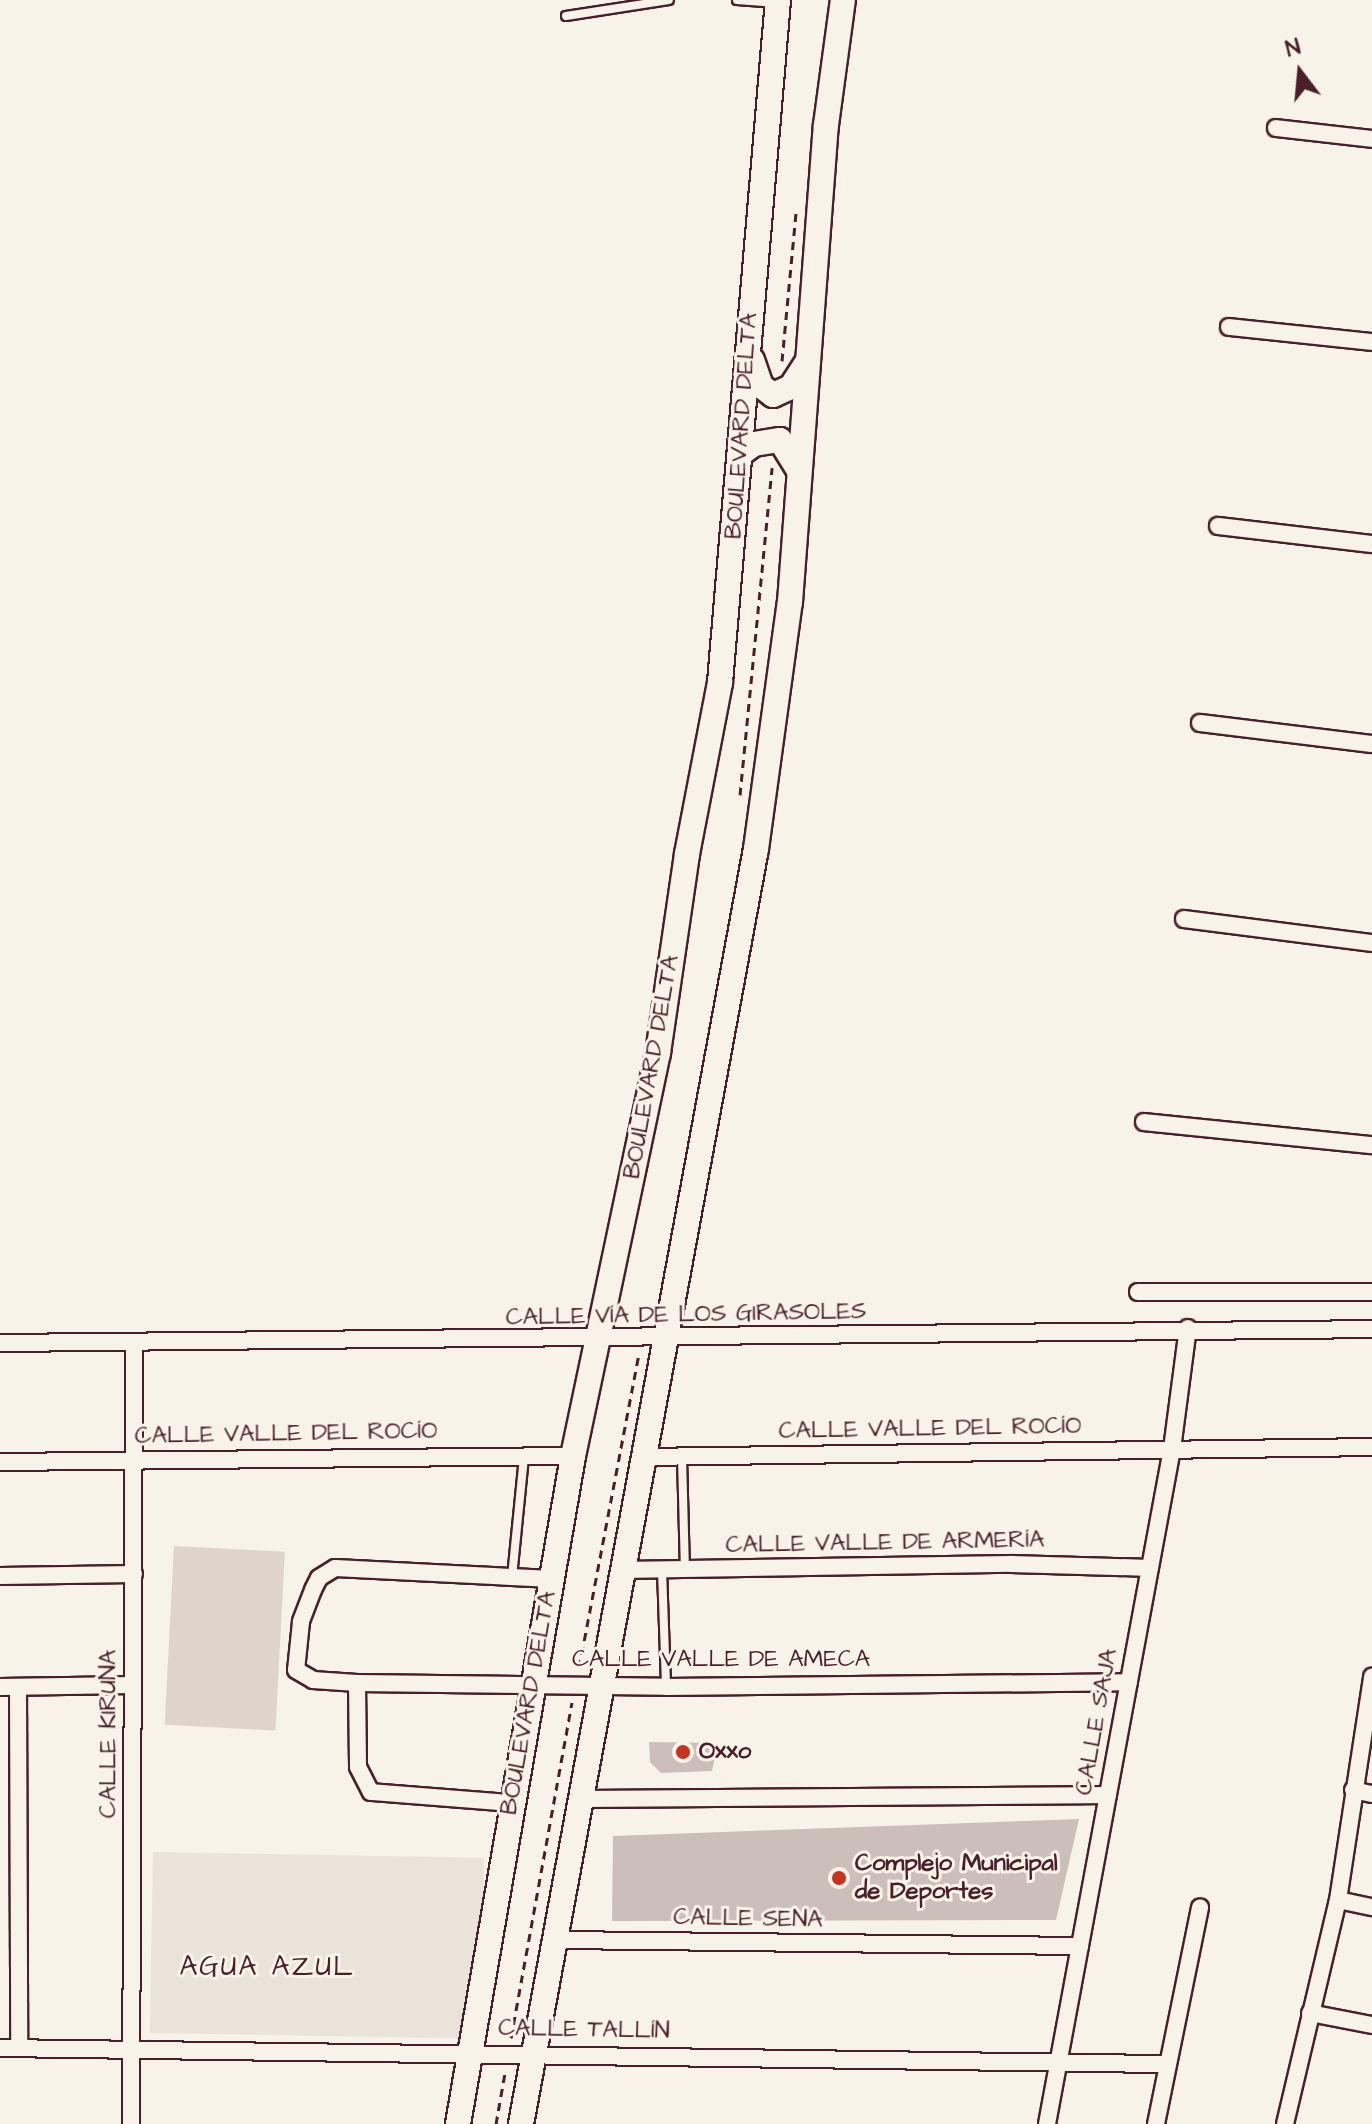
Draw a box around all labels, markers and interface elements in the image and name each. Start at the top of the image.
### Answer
north arrow [1260,32,1340,112]
text: N [1282,32,1304,65]
street label: BOULEVARD DELTA [720,312,764,540]
street label: BOULEVARD DELTA [618,953,686,1181]
street label: CALLE VÍA DE LOS GIRASOLES [505,1297,867,1333]
street label: CALLE VALLE DEL ROCÍO [778,1412,1082,1446]
street label: CALLE VALLE DEL ROCÍO [134,1417,438,1451]
street label: CALLE VALLE DE ARMERÍA [725,1526,1045,1560]
street label: BOULEVARD DELTA [495,1589,563,1817]
street label: CALLE VALLE DE AMECA [572,1646,870,1674]
street label: CALLE SAJA [1070,1646,1124,1798]
street label: CALLE KIRUNA [95,1650,123,1818]
place label: Oxxo [699,1738,751,1766]
marker: Oxxo [674,1743,692,1761]
place label: Complejo Municipal de Deportes [855,1850,1058,1906]
marker: Complejo Municipal de Deportes [830,1869,848,1887]
street label: CALLE SENA [673,1903,823,1935]
district label: AGUA AZUL [179,1950,355,1984]
street label: CALLE TALLÍN [498,2014,670,2046]

